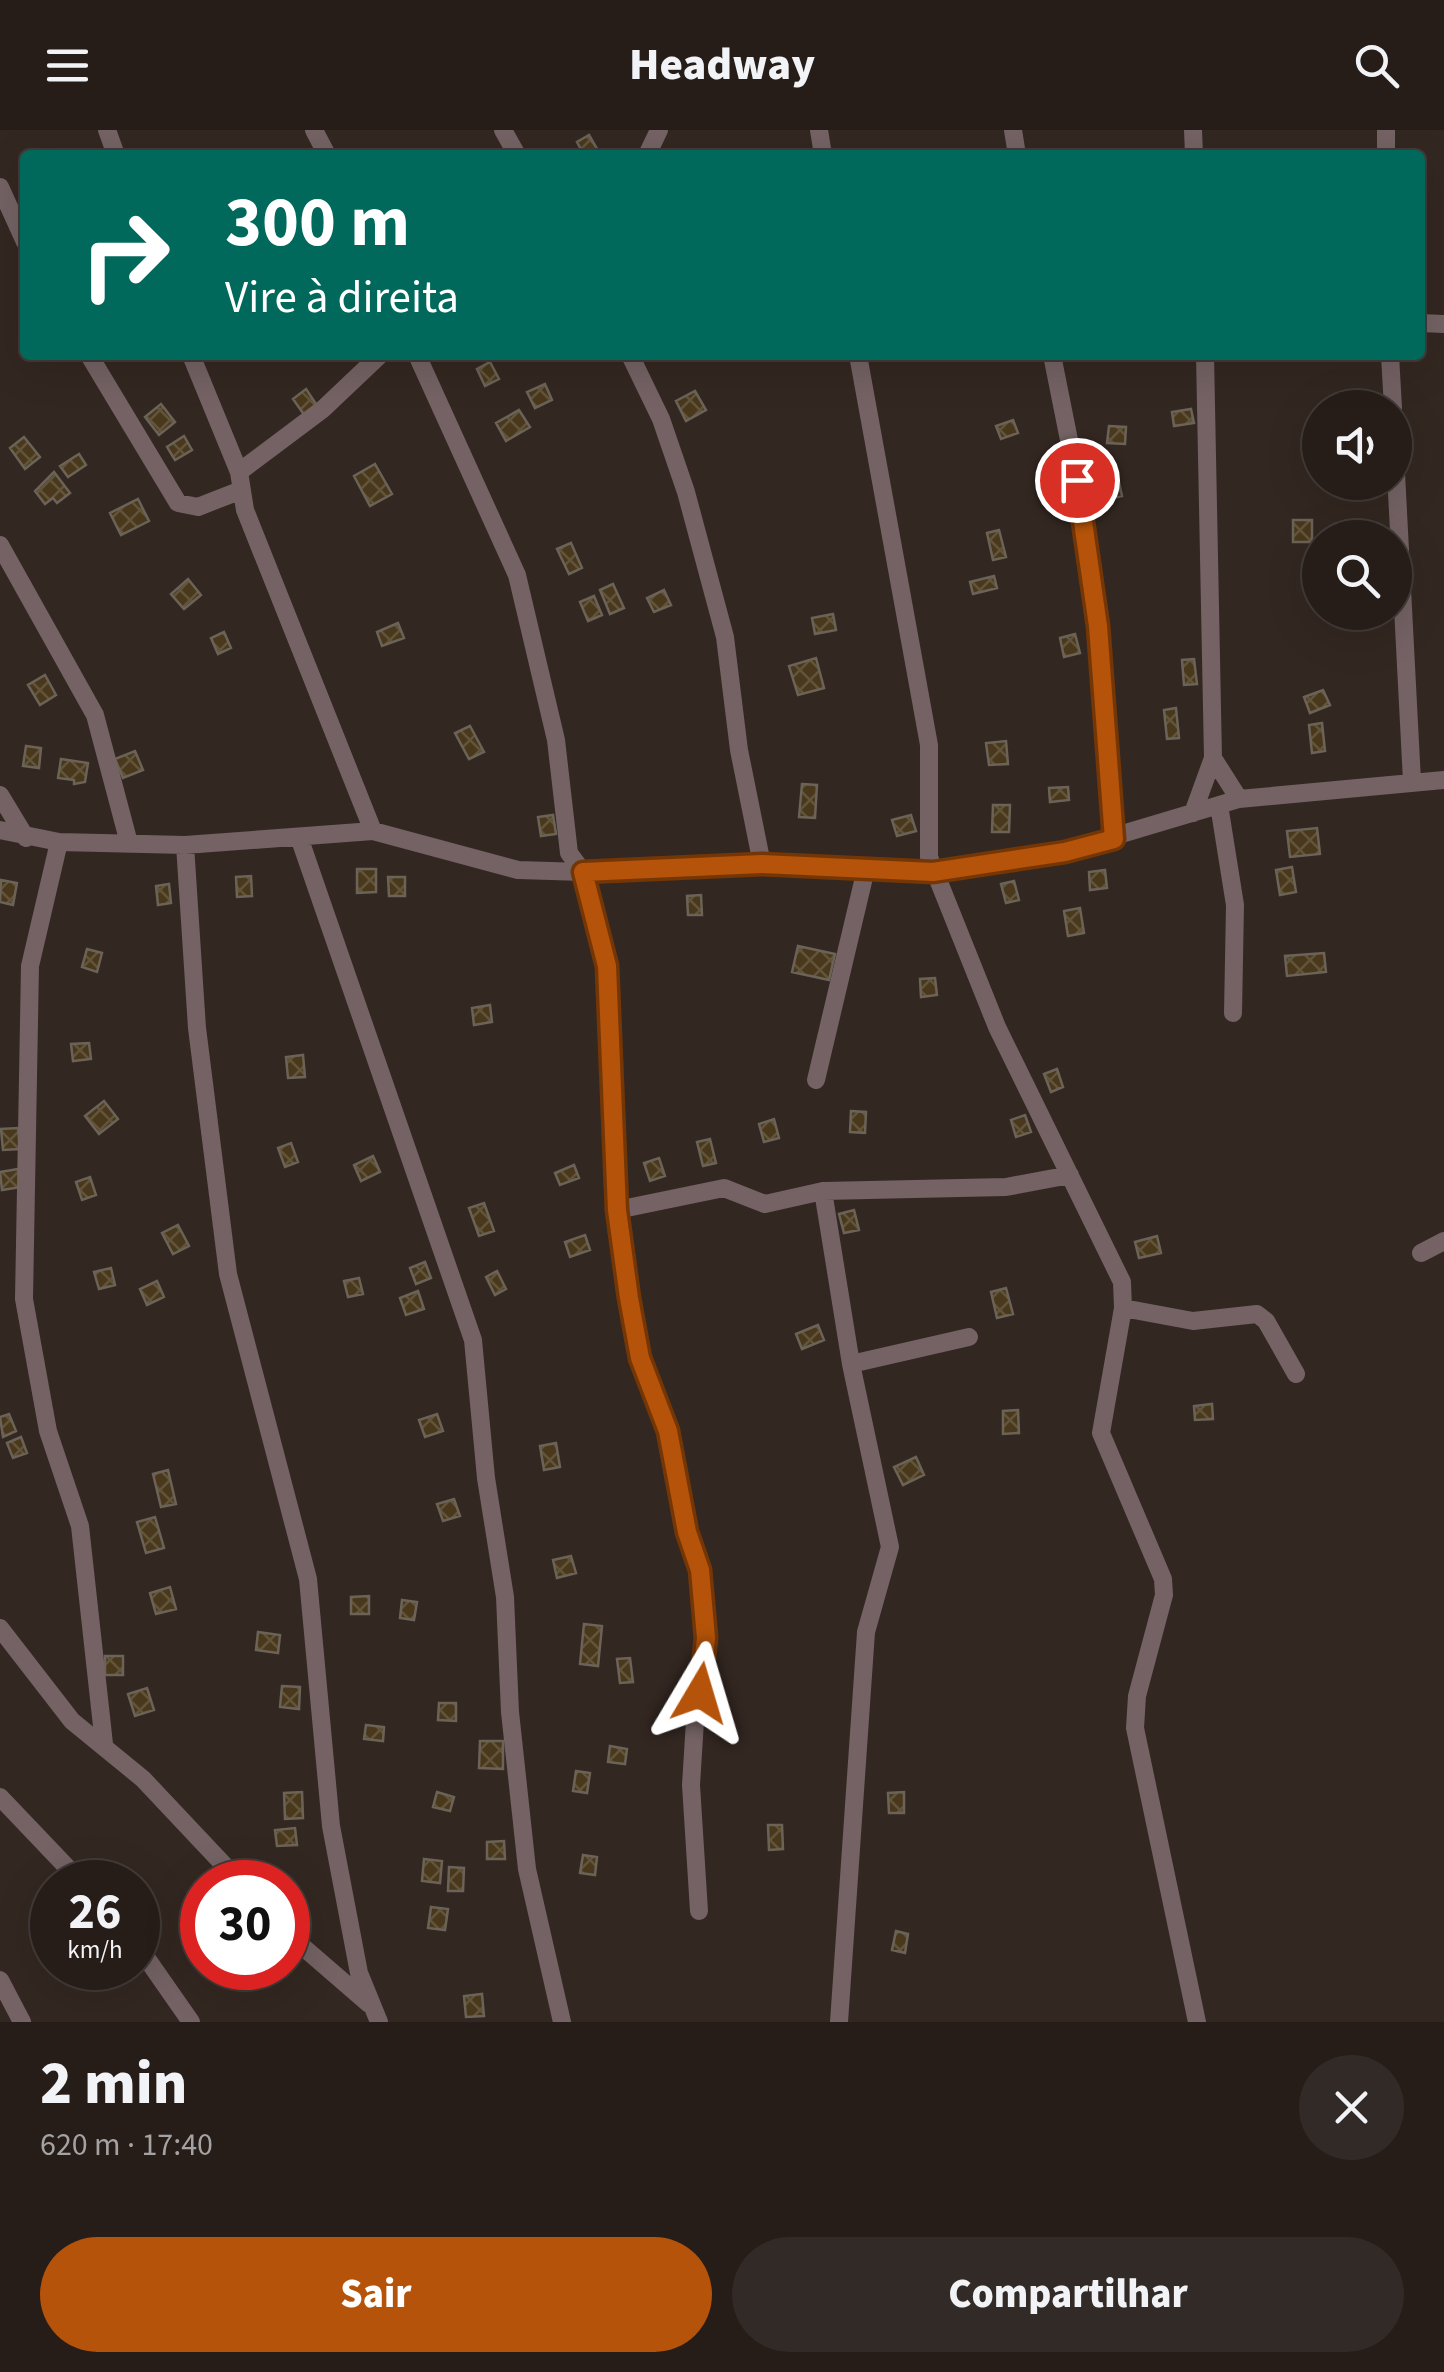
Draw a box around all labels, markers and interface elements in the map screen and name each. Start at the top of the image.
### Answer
text: Headway [629,33,815,97]
icon: menu [40,38,95,93]
icon: search [1349,38,1404,93]
text: 300 m [225,173,410,273]
icon: right [60,190,190,320]
text: Vire à direita [225,266,459,330]
map controls [1302,390,1412,630]
button: sound [1302,390,1412,500]
pin [1035,438,1120,523]
icon: arrive [1050,453,1105,508]
button: search [1302,520,1412,630]
position arrow [648,1641,752,1745]
speed limit sign: 30 [180,1860,310,1990]
text: 26 [69,1877,121,1948]
text: km/h [67,1932,123,1968]
text: 2 min [40,2042,187,2127]
button: close [1299,2055,1404,2160]
text: 620 m · 17:40 [40,2122,213,2168]
button: Sair [40,2237,712,2352]
button: Compartilhar [732,2237,1404,2352]

